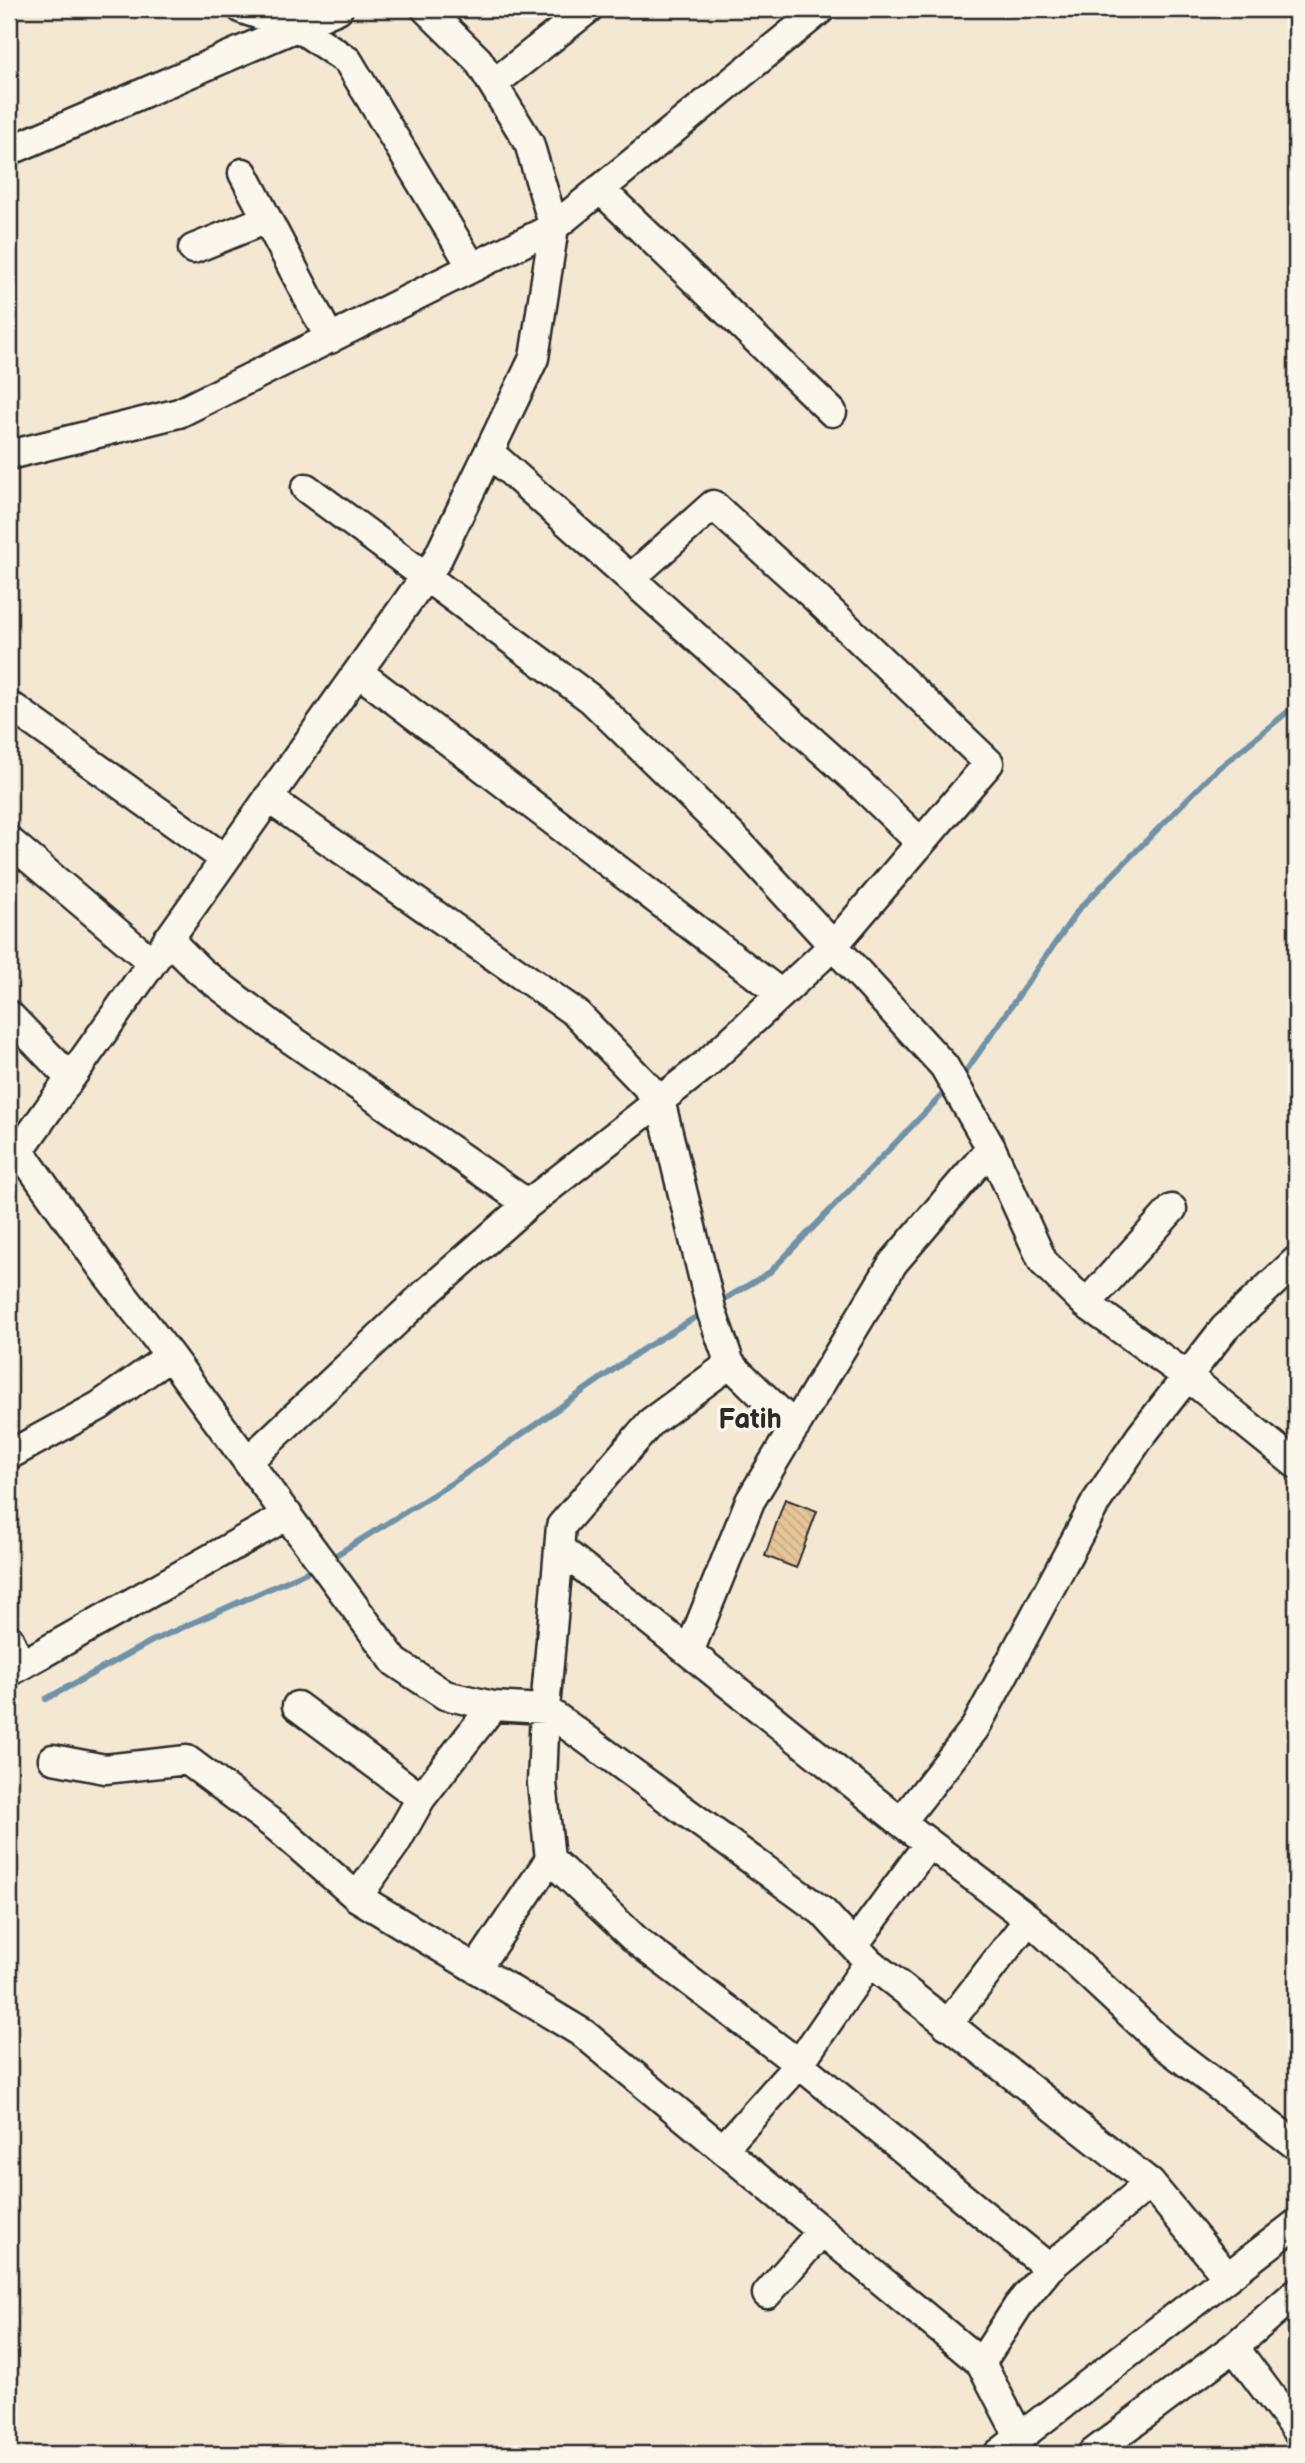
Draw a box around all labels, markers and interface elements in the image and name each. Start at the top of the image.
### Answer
district label: Fatih [718,1403,782,1436]

